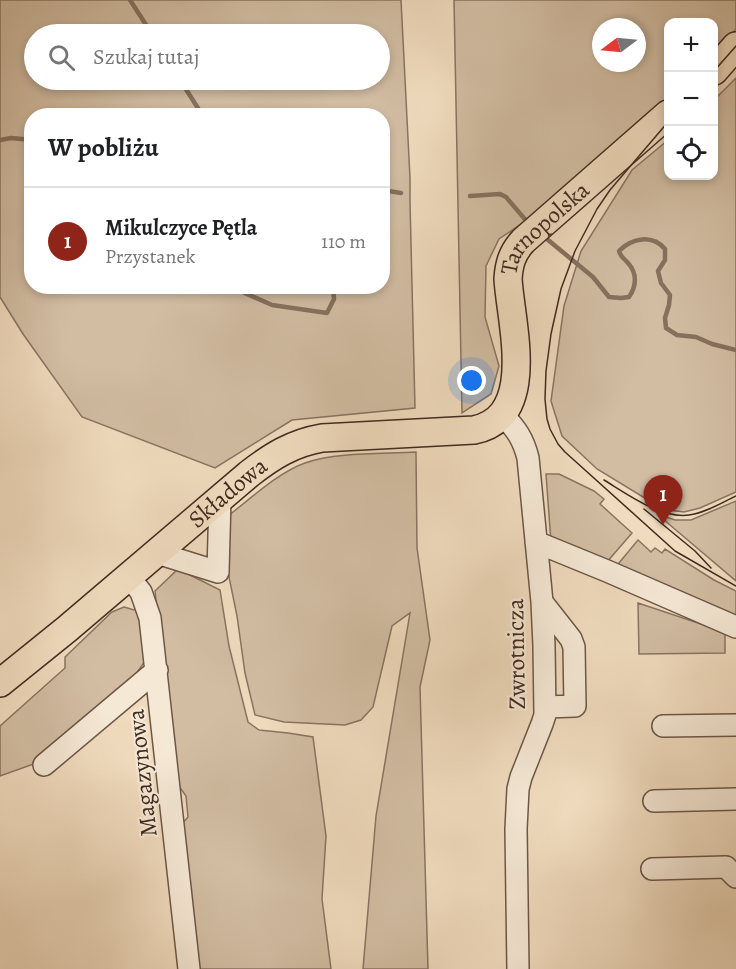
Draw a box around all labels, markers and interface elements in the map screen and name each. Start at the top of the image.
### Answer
north arrow [592,18,646,72]
map controls [664,18,718,180]
button: + [664,18,718,72]
search box [24,24,390,90]
icon: search [45,41,78,74]
text: Szukaj tutaj [93,42,199,72]
button: − [664,72,718,126]
button: locate [664,126,718,180]
text: W pobliżu [48,130,159,165]
street label: Tarnopolska [492,173,597,277]
text: Mikulczyce Pętla [105,213,257,243]
text: 1 [64,228,71,255]
text: 110 m [321,228,366,255]
text: Przystanek [105,243,195,270]
your location [457,366,486,395]
street label: Składowa [181,449,274,535]
pin: 1 [644,476,682,525]
street label: Zwrotnicza [499,597,533,710]
street label: Magazynowa [119,707,165,839]

